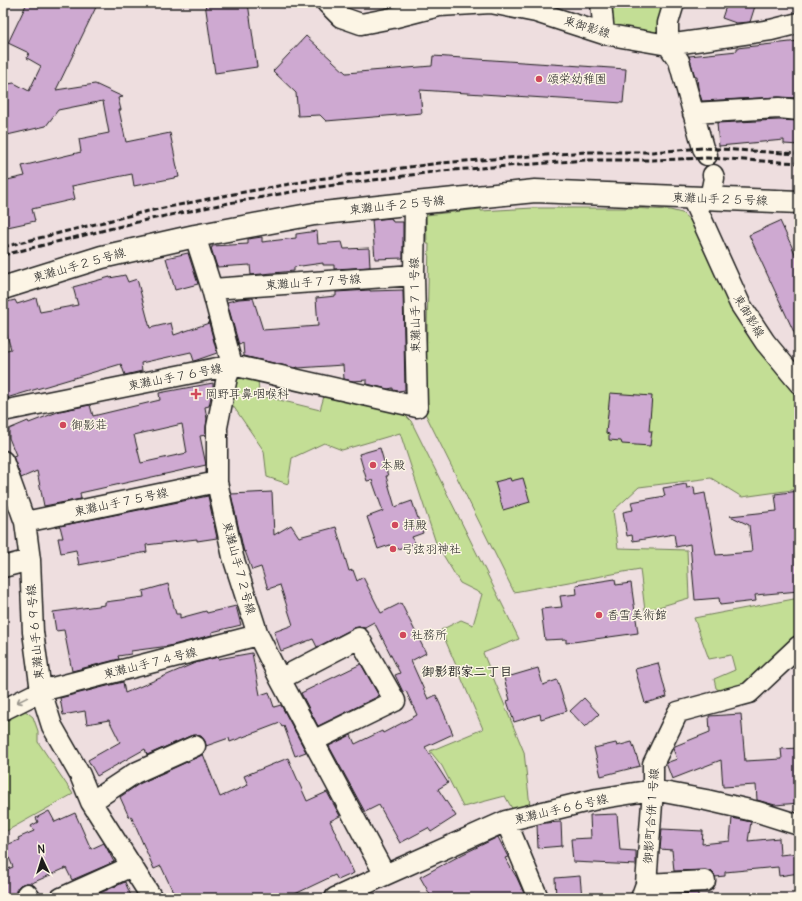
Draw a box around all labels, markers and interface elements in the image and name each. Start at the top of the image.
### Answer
street label: 東御影線 [562,12,612,41]
place label: 頌栄幼稚園 [547,71,607,86]
marker: 頌栄幼稚園 [534,74,544,84]
street label: 東灘山手２５号線 [672,189,768,208]
street label: 東灘山手２５号線 [348,192,445,217]
street label: 東灘山手２５号線 [31,244,127,285]
street label: 東灘山手７１号線 [406,257,423,353]
street label: 東灘山手７７号線 [265,271,361,292]
street label: 東御影線 [731,291,768,340]
street label: 東灘山手７６号線 [126,360,223,393]
place label: 岡野耳鼻咽喉科 [205,386,289,401]
marker: 岡野耳鼻咽喉科 [190,388,202,400]
place label: 御影荘 [71,417,107,432]
marker: 御影荘 [58,420,68,430]
place label: 本殿 [381,457,405,472]
marker: 本殿 [368,460,378,470]
street label: 東灘山手７５号線 [72,484,169,519]
place label: 拝殿 [403,517,427,532]
street label: 東灘山手７２号線 [220,520,259,616]
marker: 拝殿 [390,520,400,530]
place label: 弓弦羽神社 [401,541,461,556]
marker: 弓弦羽神社 [388,544,398,554]
street label: 東灘山手６９号線 [23,584,46,681]
place label: 香雪美術館 [607,607,667,622]
marker: 香雪美術館 [594,610,604,620]
place label: 社務所 [411,627,447,642]
marker: 社務所 [398,630,408,640]
street label: 東灘山手７４号線 [101,644,198,681]
district label: 御影郡家二丁目 [421,663,513,680]
one-way arrow [16,697,28,704]
street label: 御影町合併１号線 [640,768,661,864]
street label: 東灘山手６６号線 [512,790,609,827]
north arrow [22,839,62,879]
text: N [37,842,46,856]

